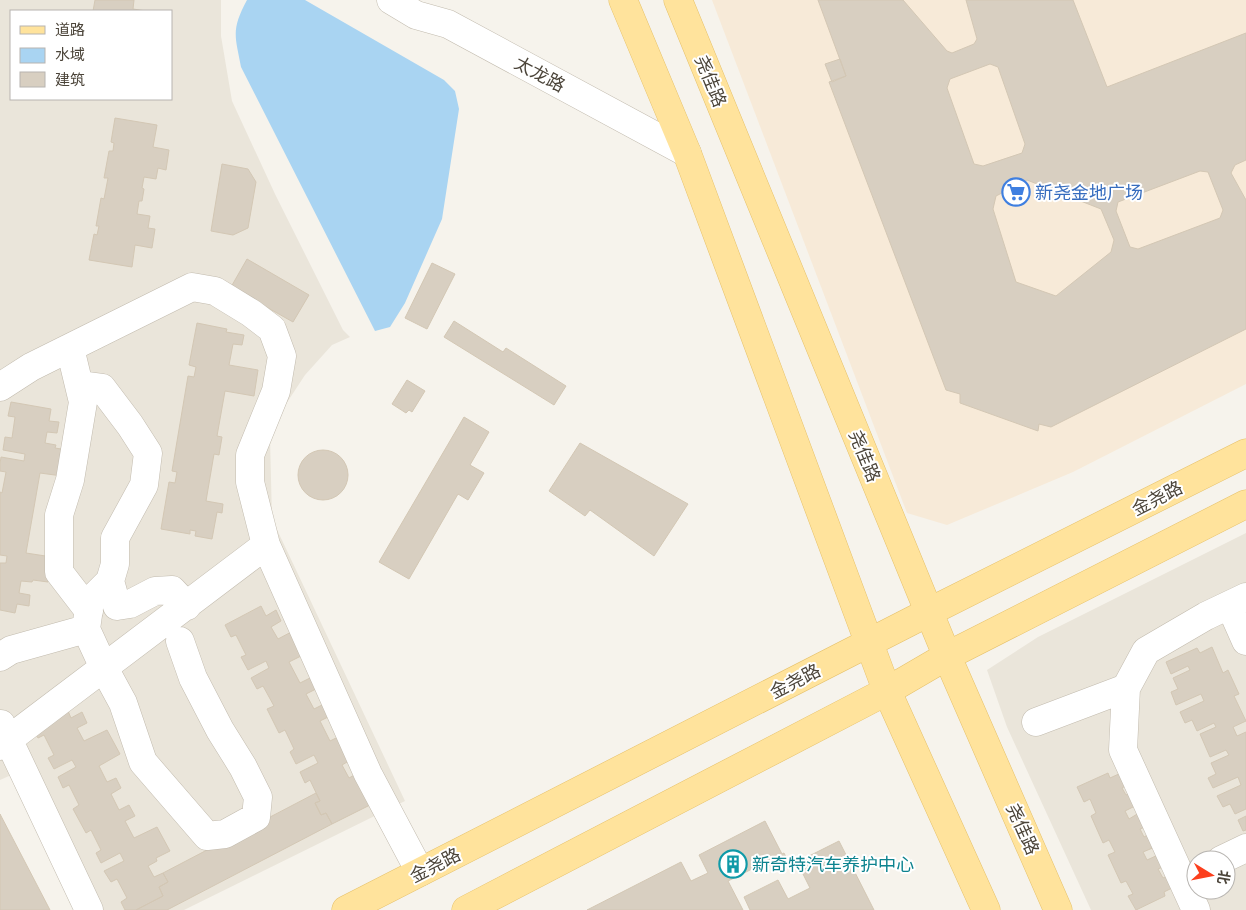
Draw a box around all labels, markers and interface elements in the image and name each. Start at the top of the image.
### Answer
legend [10,10,172,100]
text: 道路 [55,20,85,39]
text: 水域 [55,45,85,64]
street label: 太龙路 [511,51,569,97]
street label: 尧佳路 [690,52,732,110]
text: 建筑 [55,70,85,89]
supermarket icon: 新尧金地广场 [1001,177,1031,207]
place label: 新尧金地广场 [1035,181,1143,204]
street label: 尧佳路 [844,427,886,485]
street label: 金尧路 [1128,475,1186,521]
street label: 金尧路 [766,658,824,704]
street label: 尧佳路 [1002,800,1044,858]
street label: 金尧路 [406,842,464,888]
building icon: 新奇特汽车养护中心 [718,849,748,879]
north arrow [1186,850,1236,900]
place label: 新奇特汽车养护中心 [752,853,914,876]
text: 北 [1214,869,1234,886]

